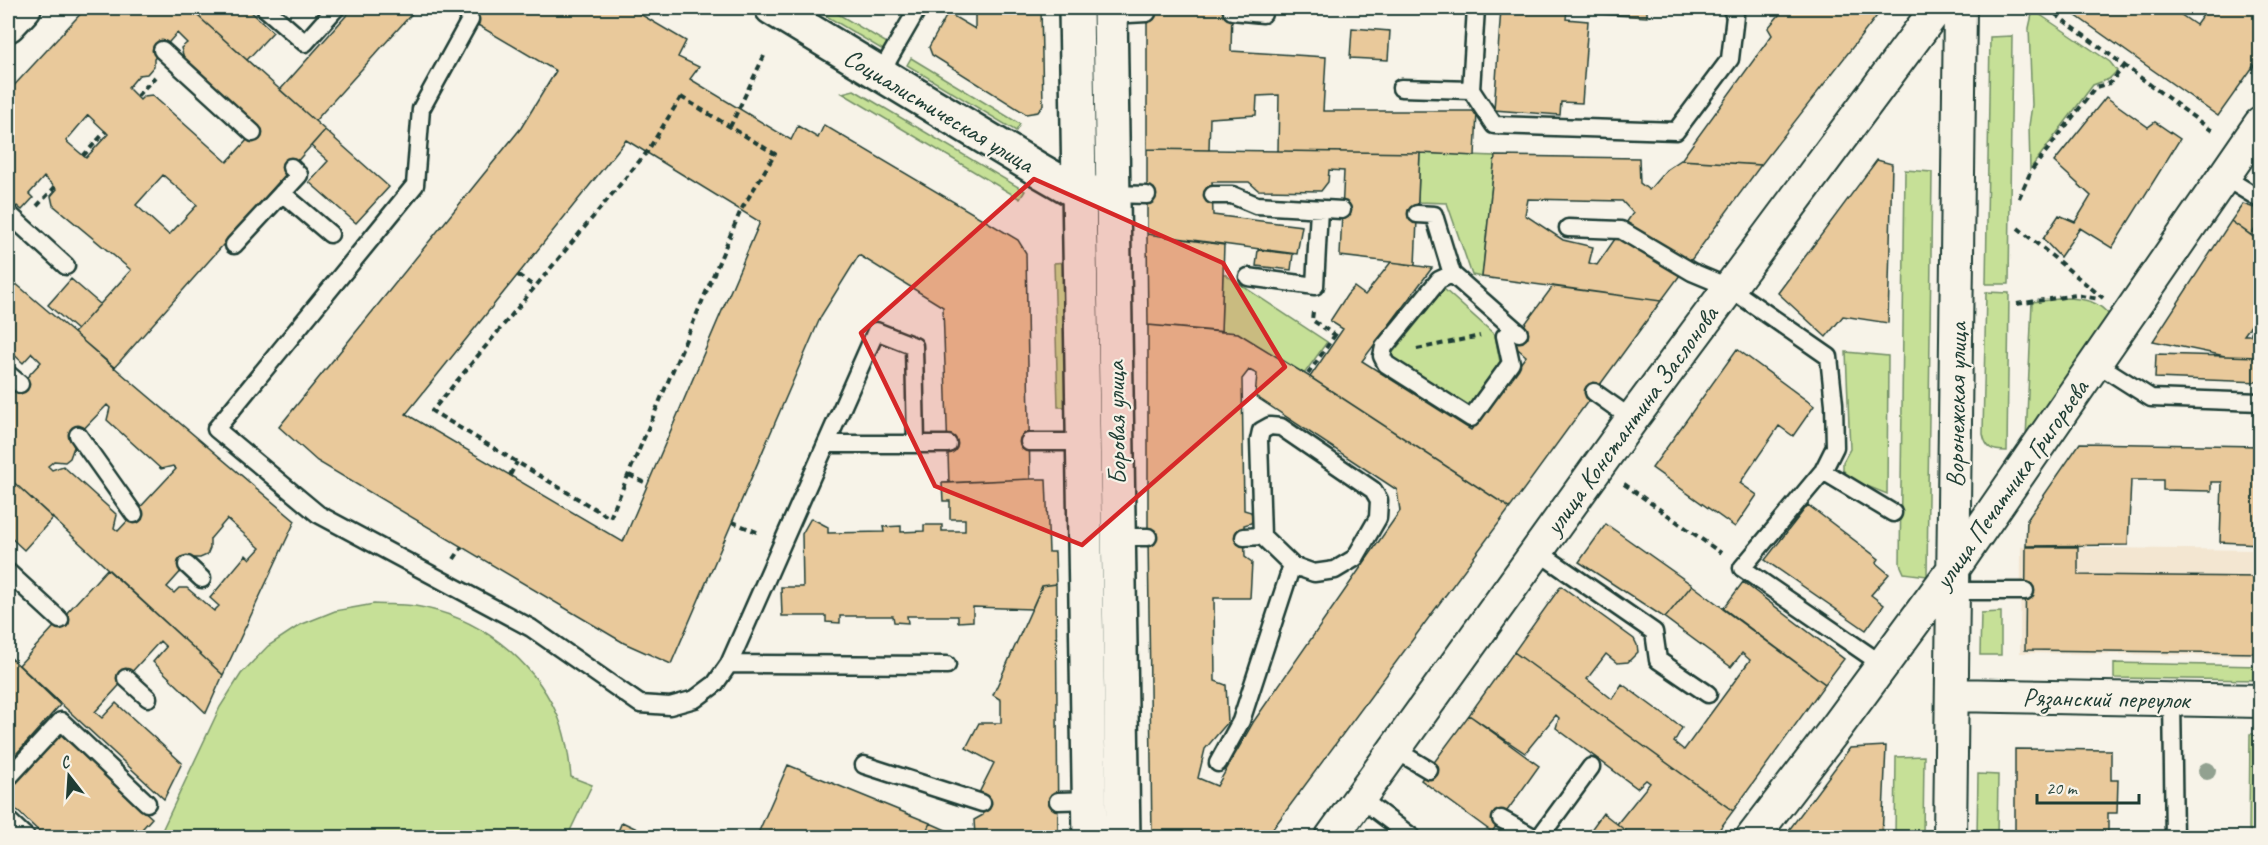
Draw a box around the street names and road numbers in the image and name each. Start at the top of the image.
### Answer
street label: Социалистическая улица [838,41,1041,181]
street label: улица Константина Заслонова [1536,298,1727,543]
street label: Воронежская улица [1939,321,1974,488]
street label: Боровая улица [1099,359,1134,485]
street label: улица Печатника Григорьева [1926,372,2097,597]
street label: Рязанский переулок [2022,681,2192,717]

